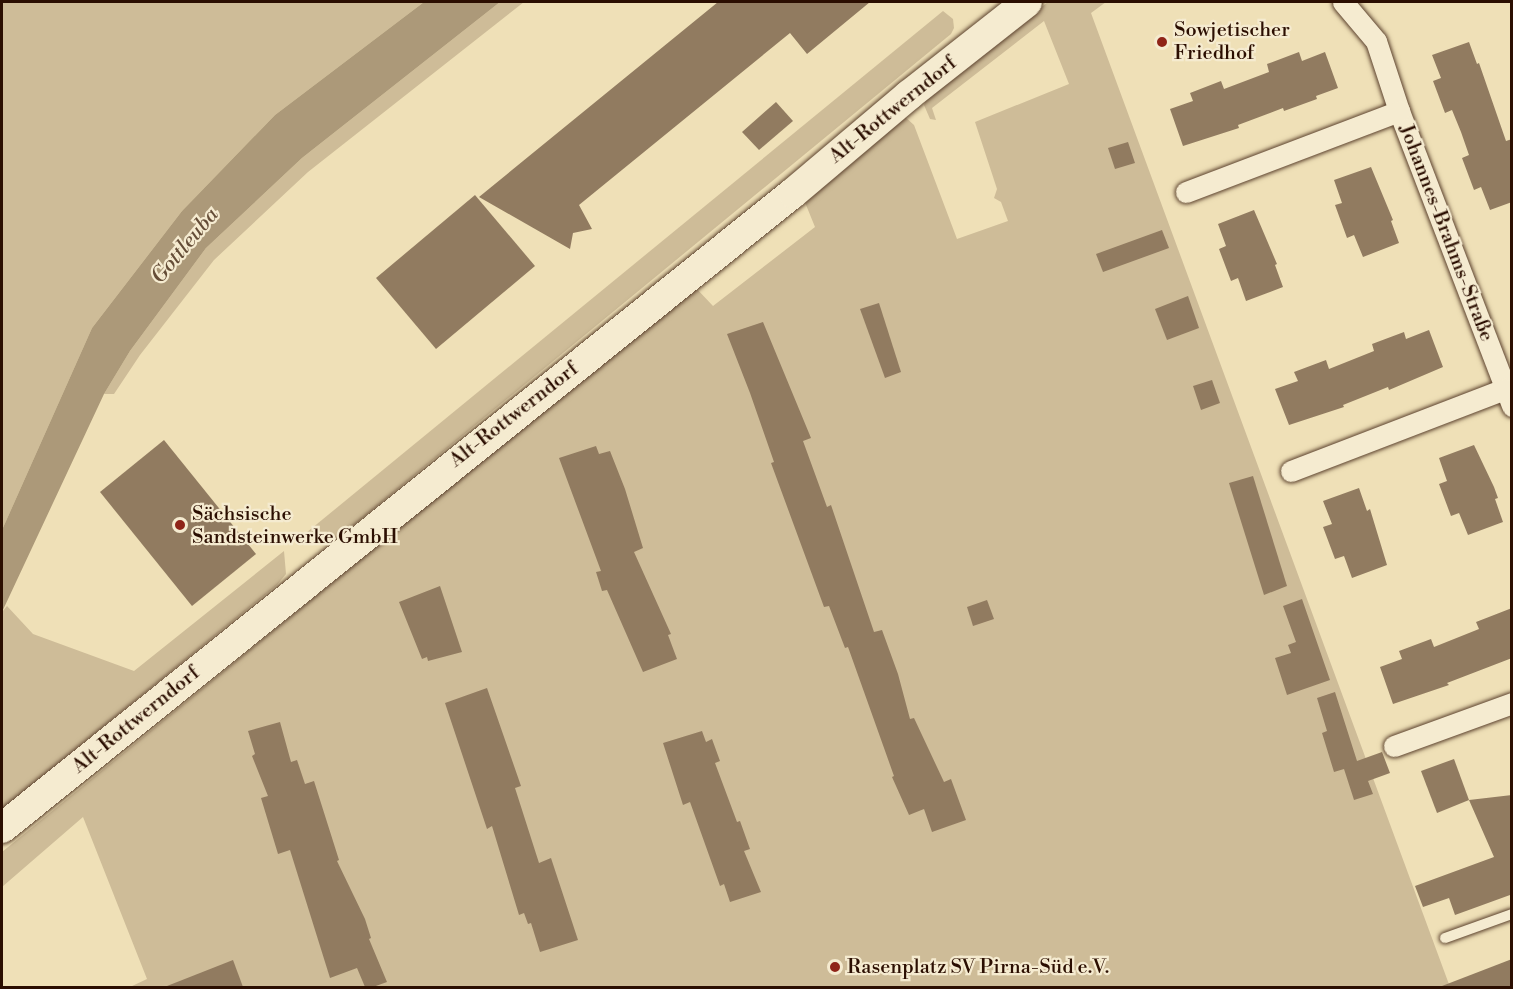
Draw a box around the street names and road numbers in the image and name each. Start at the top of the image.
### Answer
street label: Alt-Rottwerndorf [824,51,962,169]
street label: Johannes-Brahms-Straße [1394,121,1498,345]
street label: Alt-Rottwerndorf [445,357,583,473]
street label: Alt-Rottwerndorf [67,661,205,779]

